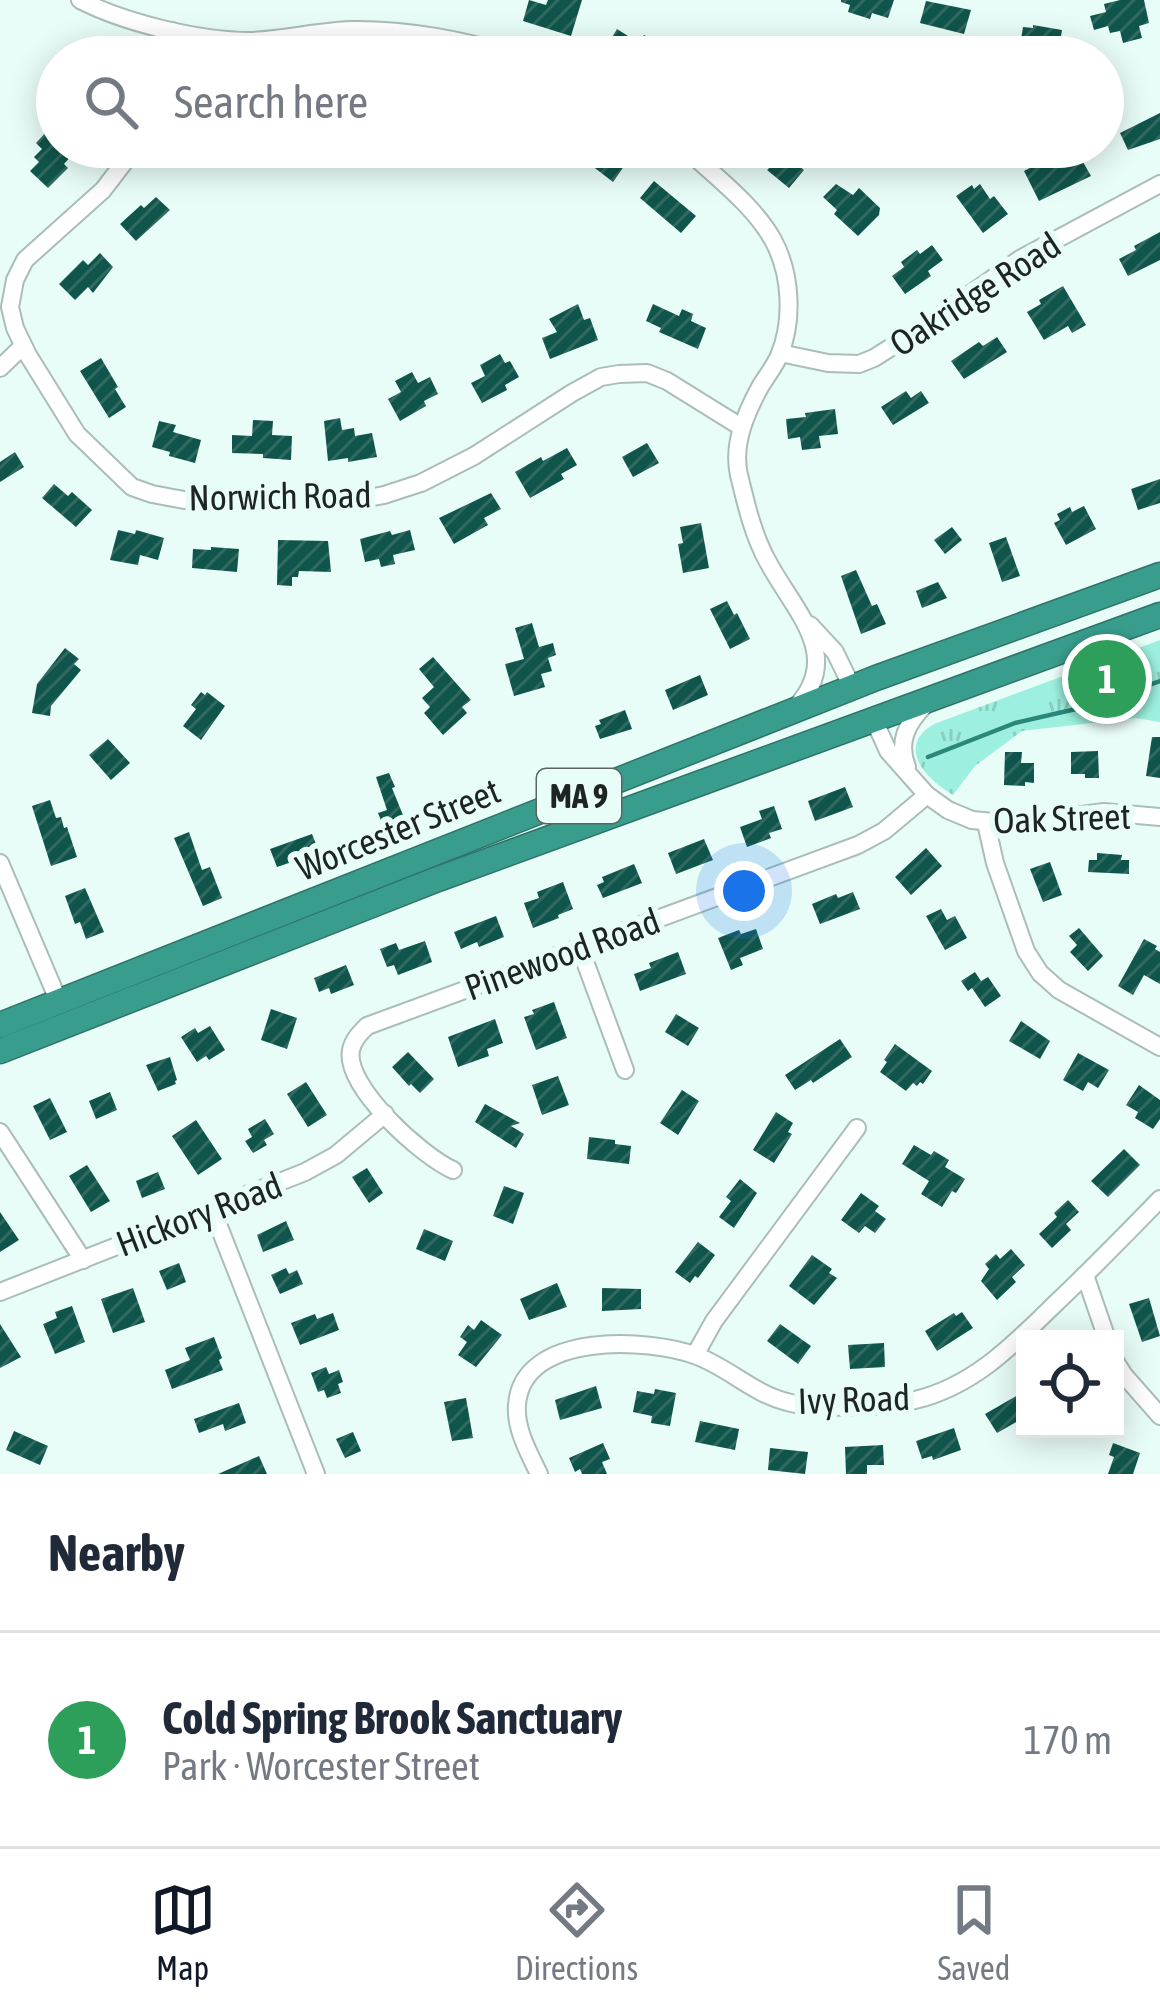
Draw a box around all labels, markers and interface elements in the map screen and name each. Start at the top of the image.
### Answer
search box [36,36,1124,168]
icon: search [78,69,144,135]
text: Search here [174,76,368,128]
street label: Oakridge Road [882,223,1068,365]
street label: Norwich Road [188,473,372,519]
pin: 1 [1068,634,1146,724]
street label: Worcester Street [290,769,506,889]
road number: MA 9 [537,769,621,823]
street label: Oak Street [993,795,1131,841]
your location [714,861,774,921]
street label: Pinewood Road [459,899,665,1009]
street label: Hickory Road [110,1163,288,1265]
map controls [1016,1330,1124,1438]
button: locate [1016,1330,1124,1438]
street label: Ivy Road [797,1376,911,1422]
text: Nearby [48,1523,185,1582]
text: Cold Spring Brook Sanctuary [162,1692,622,1744]
text: 1 [78,1718,96,1762]
text: 170 m [1024,1718,1112,1762]
text: Park · Worcester Street [162,1744,480,1788]
tab: Map [150,1877,216,1987]
tab: Directions [515,1877,638,1987]
tab: Saved [937,1877,1010,1987]

